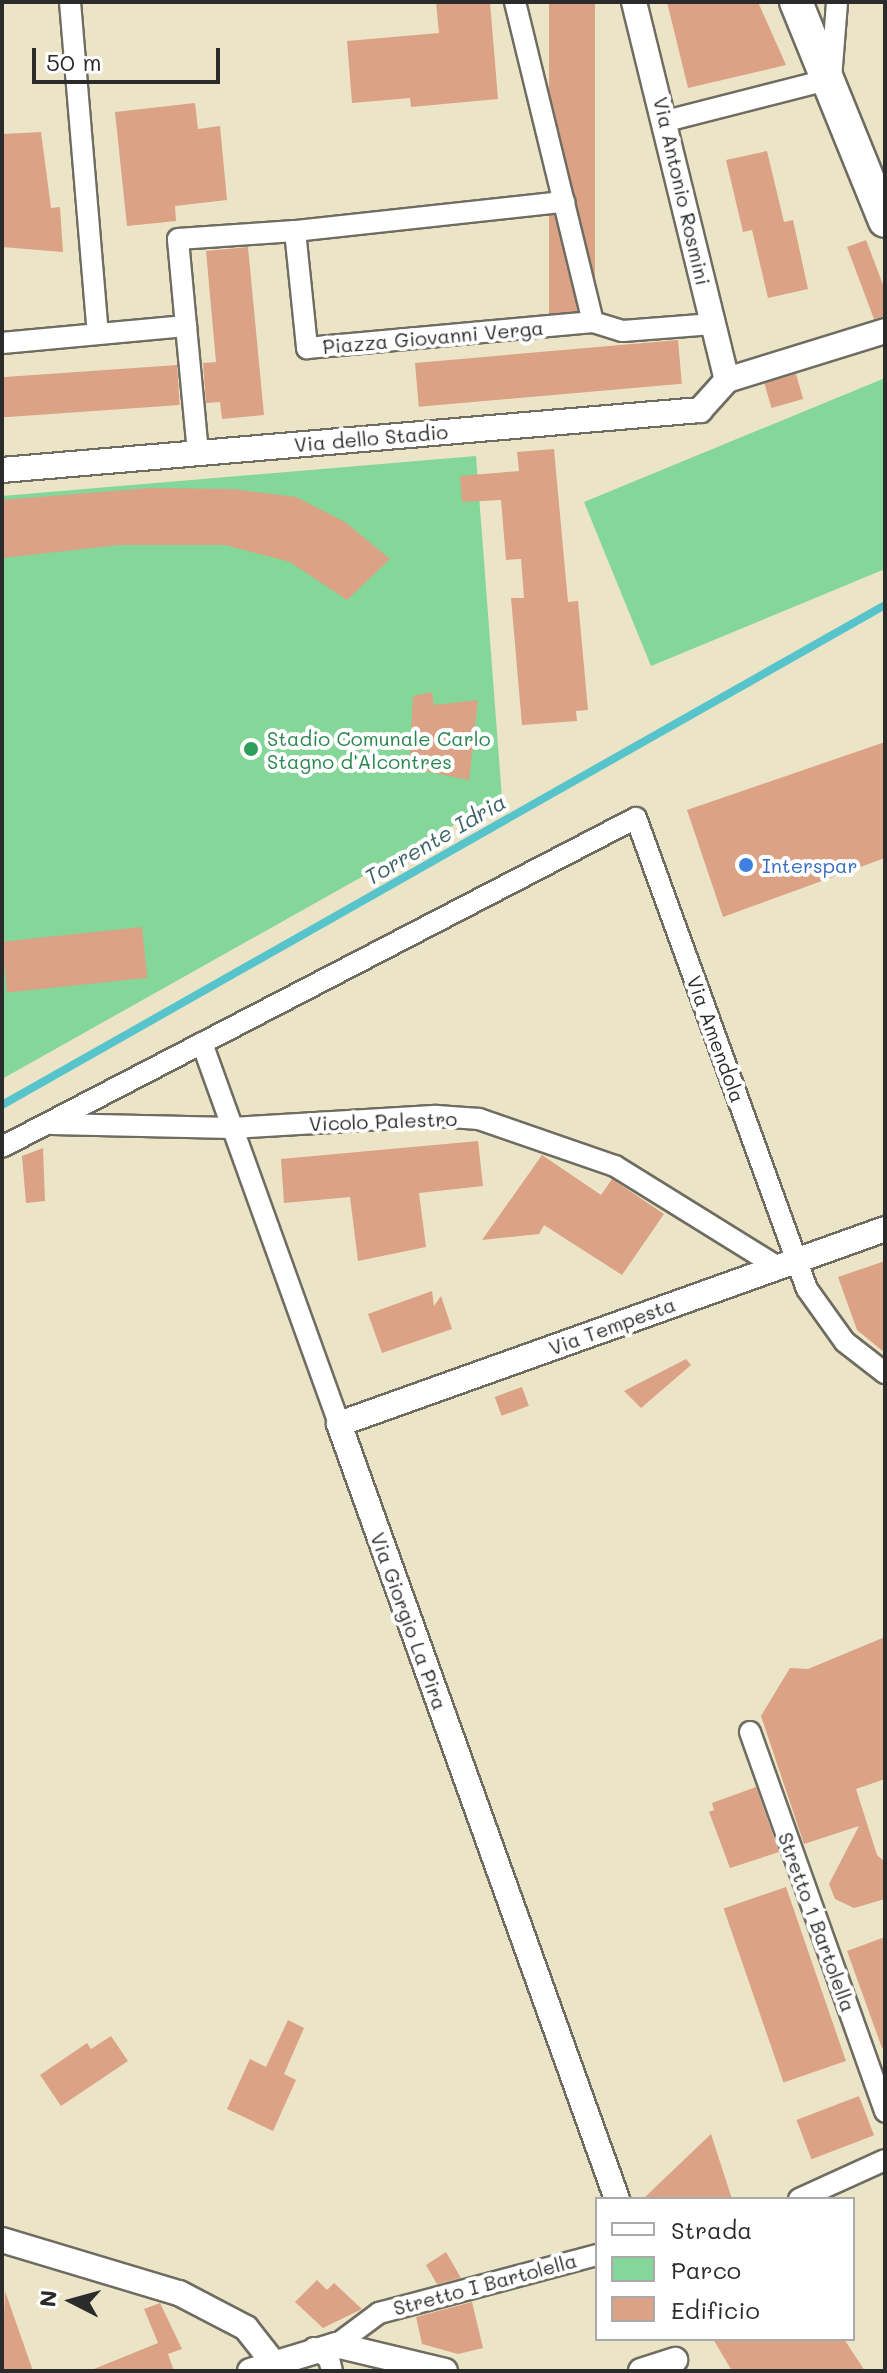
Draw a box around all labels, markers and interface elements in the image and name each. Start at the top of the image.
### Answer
scale bar [36,32,224,82]
text: 50 m [46,46,102,77]
street label: Via Antonio Rosmini [649,94,715,288]
street label: Piazza Giovanni Verga [321,315,545,359]
street label: Via dello Stadio [293,419,449,457]
place label: Stadio Comunale Carlo Stagno d'Alcontres [267,726,491,773]
marker: Stadio Comunale Carlo Stagno d'Alcontres [242,740,260,758]
water label: Torrente Idria [360,788,510,890]
place label: Interspar [762,853,858,877]
marker: Interspar [737,856,755,874]
street label: Via Amendola [682,972,750,1106]
street label: Vicolo Palestro [308,1106,458,1136]
street label: Via Tempesta [545,1292,679,1360]
street label: Via Giorgio La Pira [366,1529,452,1713]
street label: Stretto 1 Bartolella [773,1829,861,2015]
legend [595,2197,855,2341]
text: Strada [671,2214,752,2245]
street label: Stretto I Bartolella [391,2248,579,2320]
text: Parco [671,2254,741,2285]
north arrow [32,2261,112,2341]
text: N [32,2289,63,2308]
text: Edificio [671,2294,760,2325]

